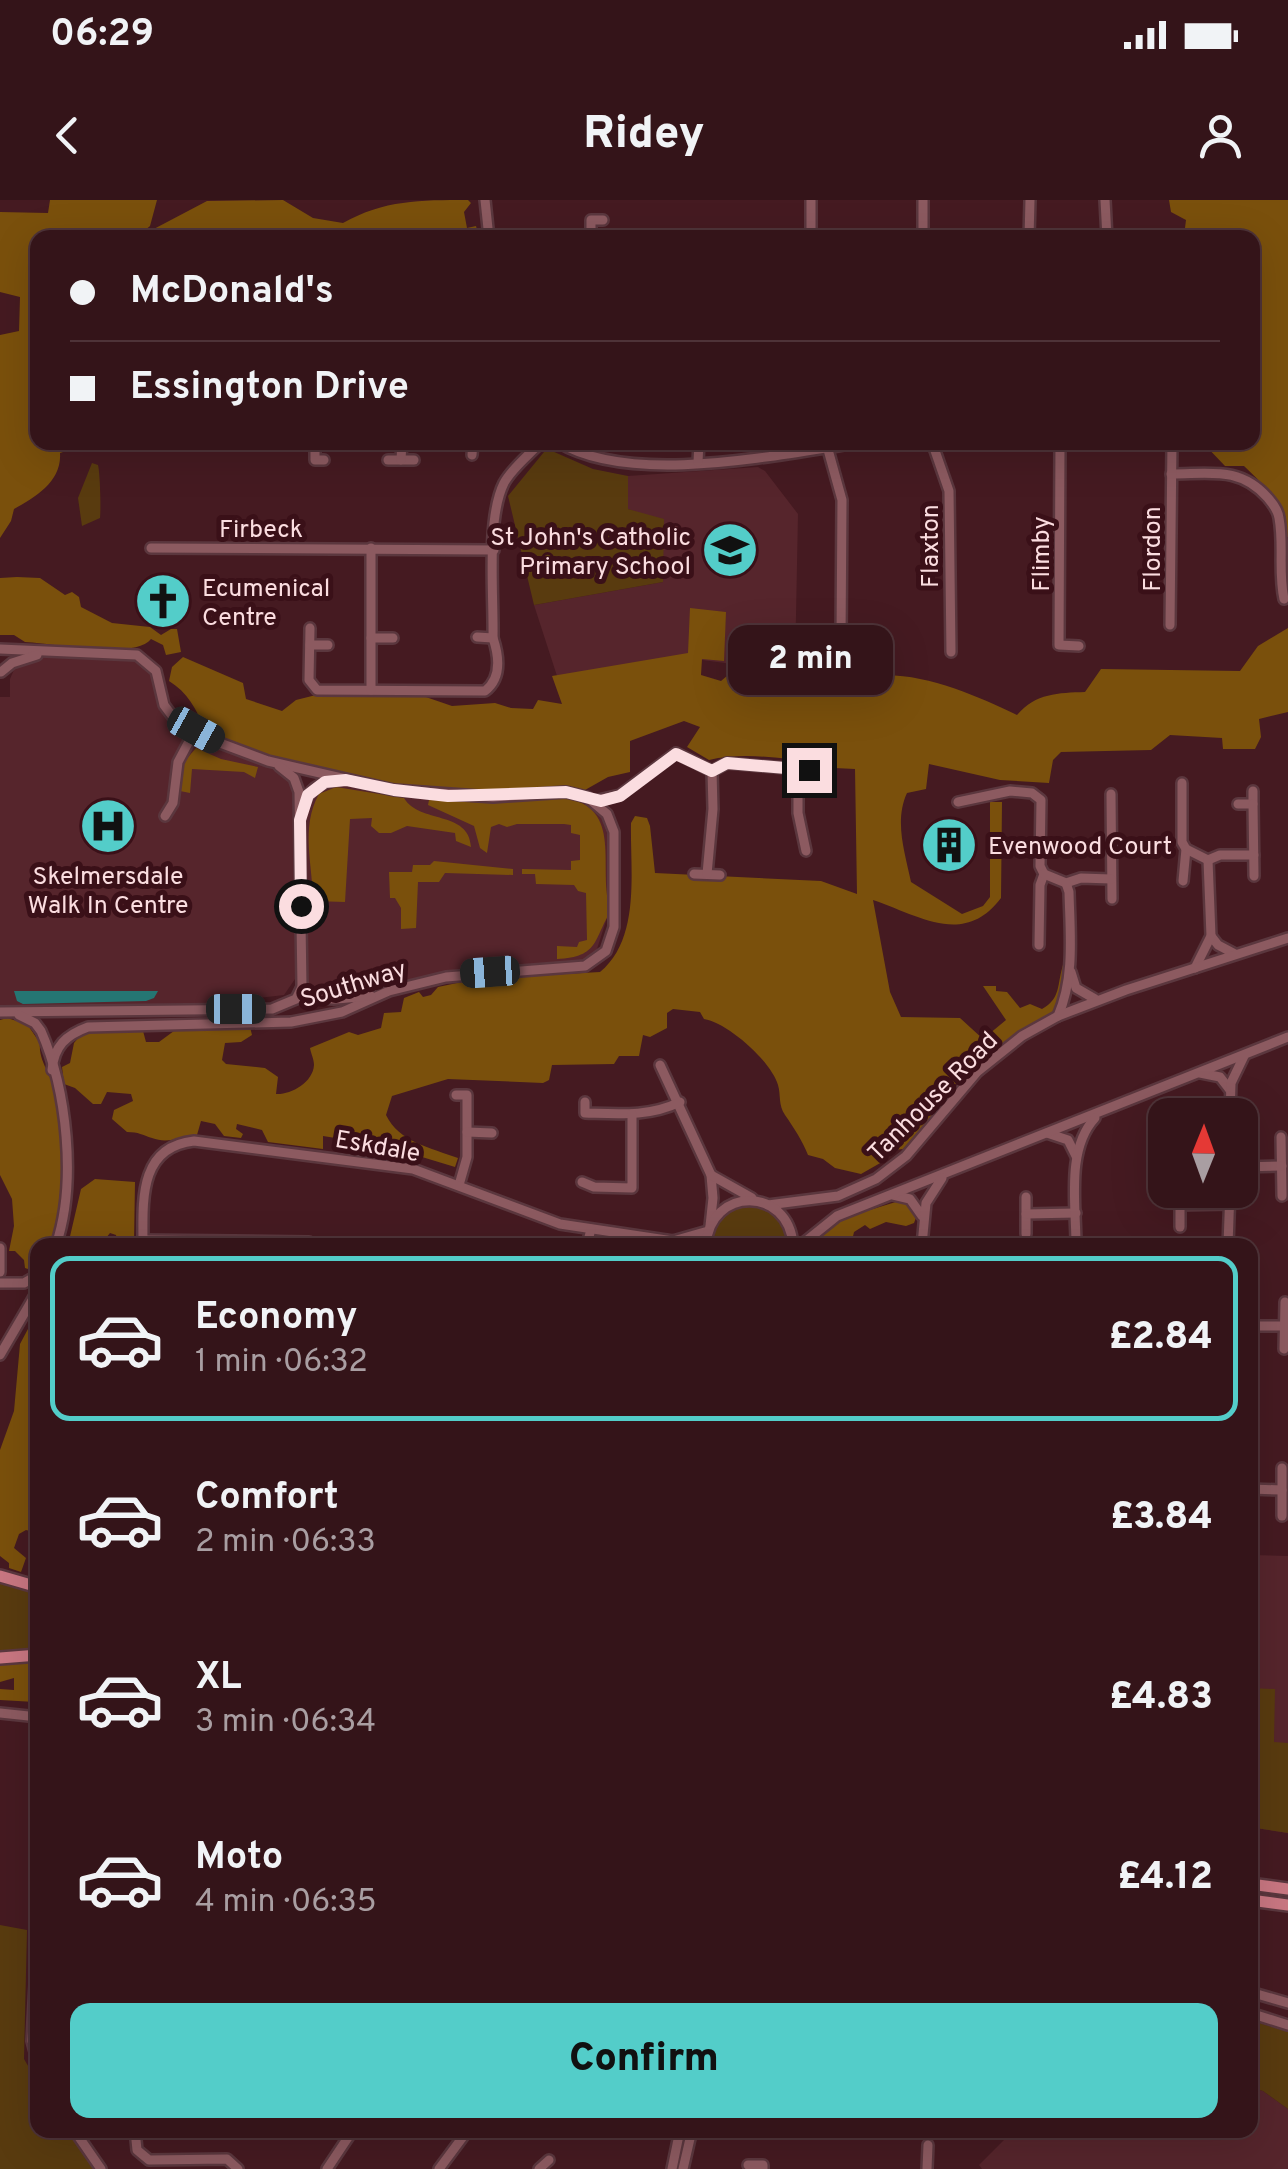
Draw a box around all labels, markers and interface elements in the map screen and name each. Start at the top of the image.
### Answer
text: 06:29 [50,11,154,60]
text: Ridey [583,107,705,164]
icon: back [40,108,95,163]
icon: person [1193,108,1248,163]
text: McDonald's [130,268,334,317]
text: Essington Drive [130,364,409,413]
street label: Flaxton [916,504,948,588]
street label: Flordon [1138,506,1170,592]
street label: Firbeck [219,515,303,547]
street label: Flimby [1027,516,1059,592]
school or university icon: St John's Catholic Primary School [700,520,760,580]
place label: St John's Catholic Primary School [490,523,691,584]
church icon: Ecumenical Centre [133,571,193,631]
place label: Ecumenical Centre [202,574,330,635]
callout: 2 min [726,625,892,695]
text: 2 min [768,640,853,680]
car [162,702,230,758]
route end [787,748,832,793]
hospital icon: Skelmersdale Walk In Centre [78,796,138,856]
building icon: Evenwood Court [919,815,979,875]
place label: Evenwood Court [988,832,1172,864]
place label: Skelmersdale Walk In Centre [28,862,188,923]
route start [279,884,324,929]
street label: Southway [297,955,411,1017]
car [459,955,521,989]
car [206,994,266,1024]
street label: Tanhouse Road [862,1026,1006,1170]
north arrow [1148,1098,1258,1208]
map controls [1148,1098,1258,1208]
street label: Eskdale [332,1125,423,1171]
icon: car [75,1294,165,1384]
text: Economy [195,1294,357,1343]
text: £2.84 [1108,1314,1213,1363]
text: 1 min · 06:32 [195,1343,368,1383]
icon: car [75,1474,165,1564]
text: Comfort [195,1474,339,1523]
text: £3.84 [1110,1494,1213,1543]
text: 2 min · 06:33 [195,1523,376,1563]
icon: car [75,1654,165,1744]
text: XL [195,1654,242,1703]
text: £4.83 [1109,1674,1213,1723]
text: 3 min · 06:34 [195,1703,376,1743]
icon: car [75,1834,165,1924]
text: Moto [195,1834,283,1883]
text: £4.12 [1117,1854,1213,1903]
text: 4 min · 06:35 [195,1883,377,1923]
button: Confirm [70,2003,1218,2118]

